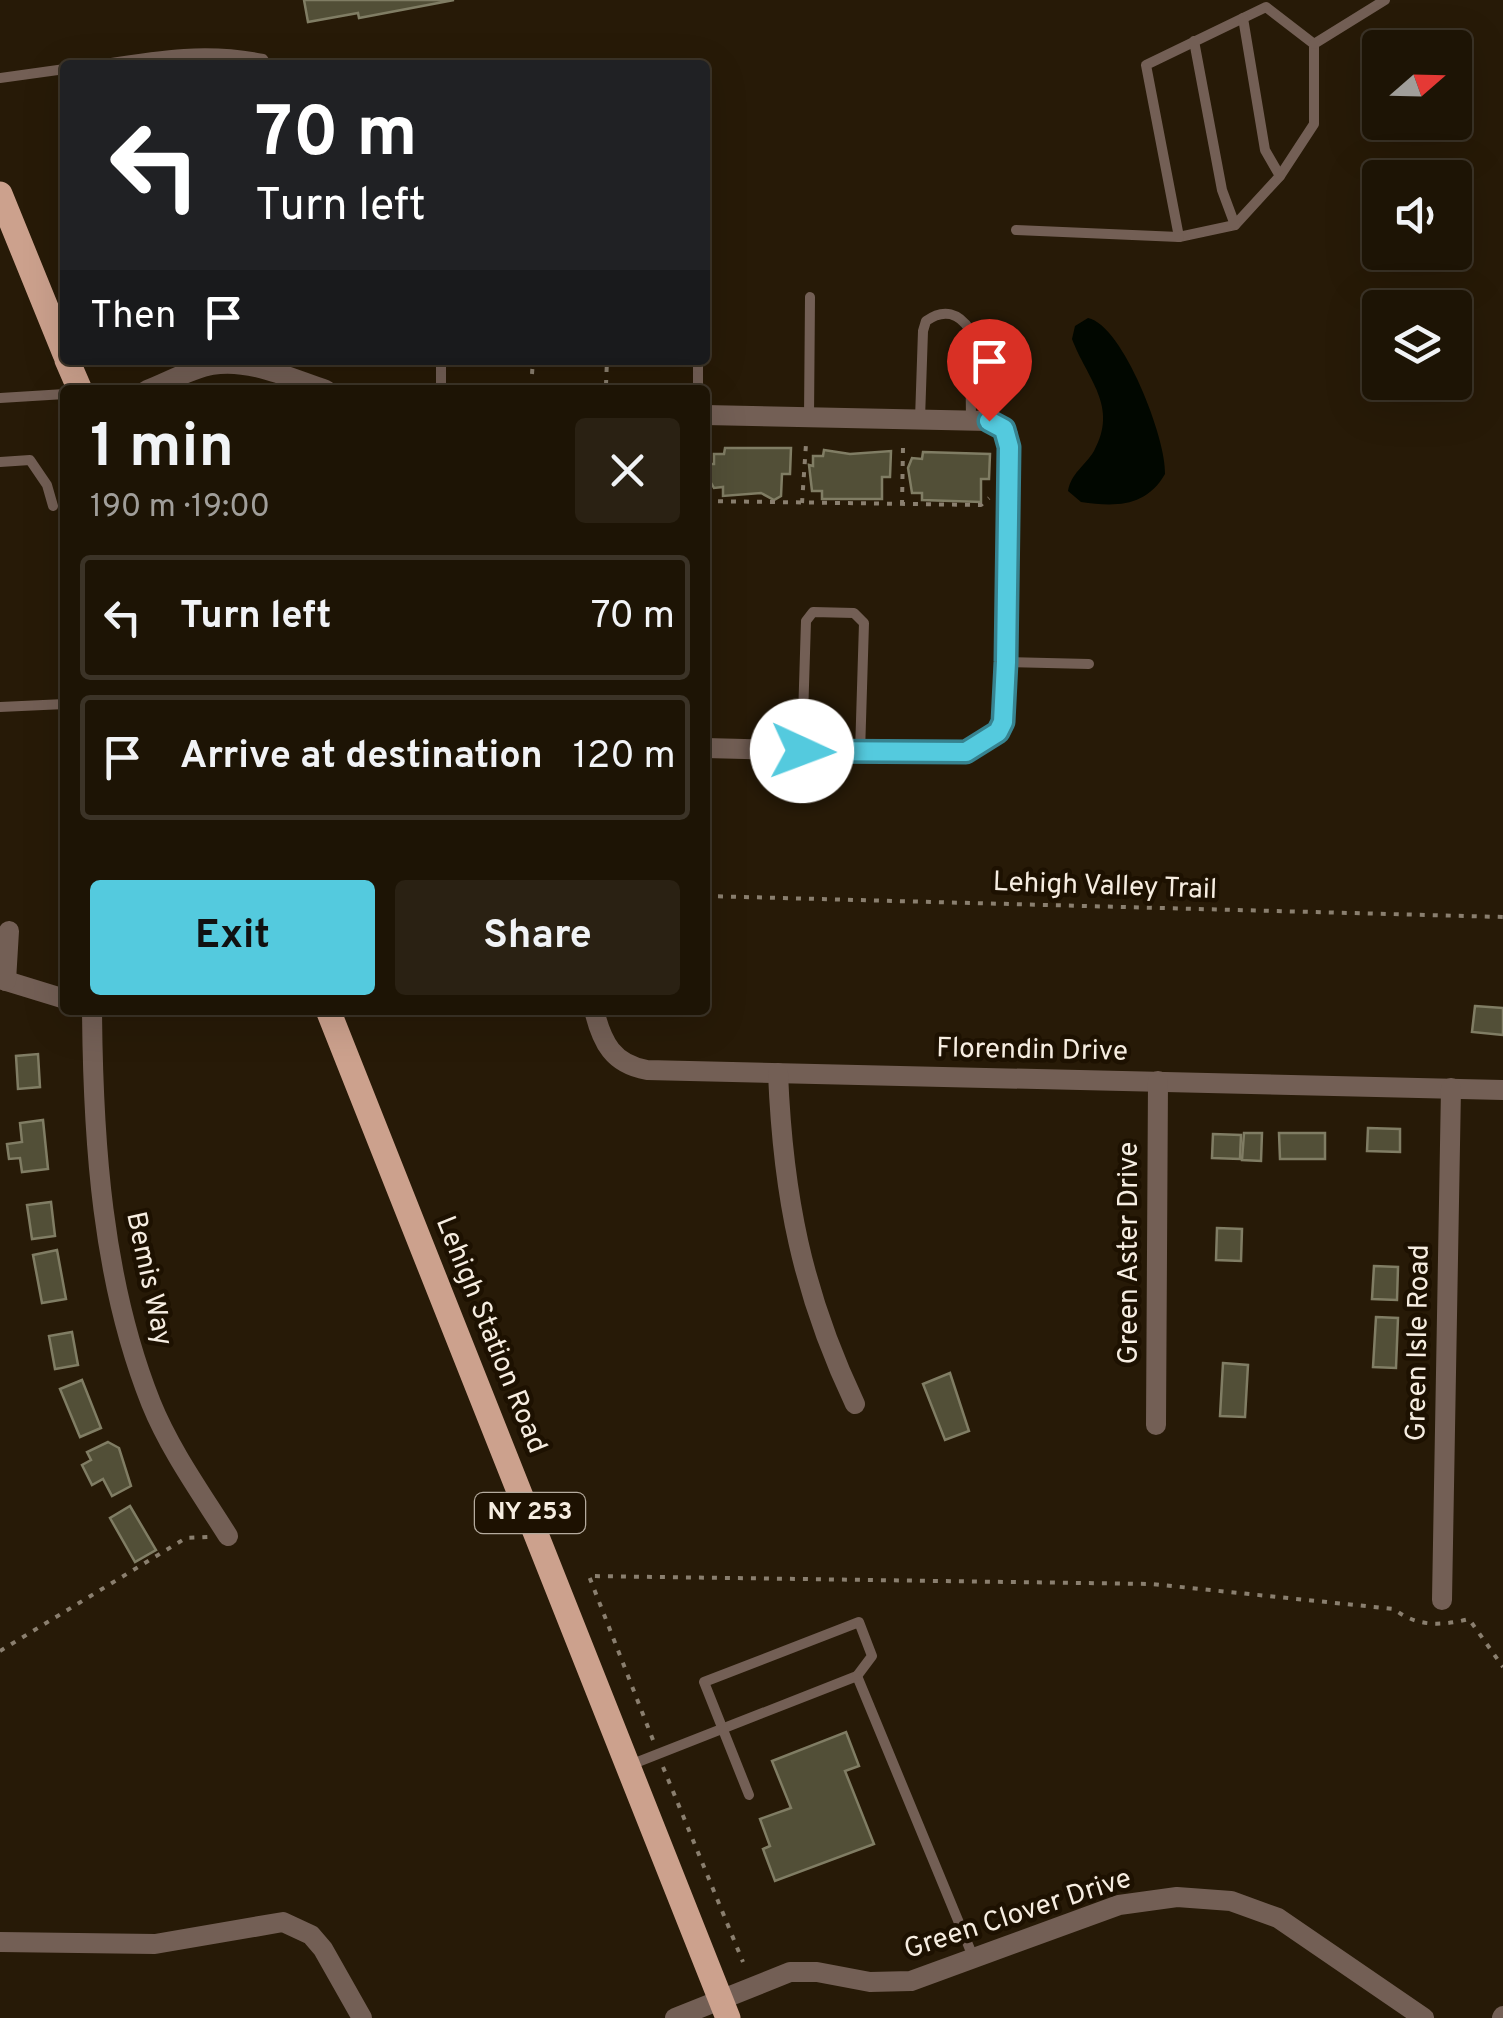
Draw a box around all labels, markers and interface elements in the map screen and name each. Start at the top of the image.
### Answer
north arrow [1362,30,1472,140]
map controls [1362,30,1472,400]
text: 70 m [255,92,418,181]
icon: left [90,100,220,230]
button: sound [1362,160,1472,270]
text: Turn left [255,179,426,236]
icon: arrive [196,290,251,345]
button: layers [1362,290,1472,400]
text: Then [90,293,176,342]
pin [947,319,1032,422]
icon: arrive [962,334,1017,389]
text: 1 min [90,412,234,488]
button: close [575,418,680,523]
text: 190 m · 19:00 [90,488,270,528]
icon: left [95,590,150,645]
text: Turn left [180,593,332,642]
text: 70 m [591,593,675,642]
position arrow [750,699,854,803]
icon: arrive [95,730,150,785]
text: Arrive at destination [180,733,543,782]
text: 120 m [573,733,676,782]
street label: Lehigh Valley Trail [992,865,1218,909]
button: Exit [90,880,375,995]
button: Share [395,880,680,995]
street label: Florendin Drive [936,1031,1128,1071]
street label: Green Aster Drive [1112,1142,1148,1364]
street label: Bemis Way [116,1209,180,1349]
street label: Lehigh Station Road [426,1211,554,1459]
street label: Green Isle Road [1399,1244,1439,1442]
road number: NY 253 [475,1493,585,1533]
street label: Green Clover Drive [900,1861,1136,1969]

